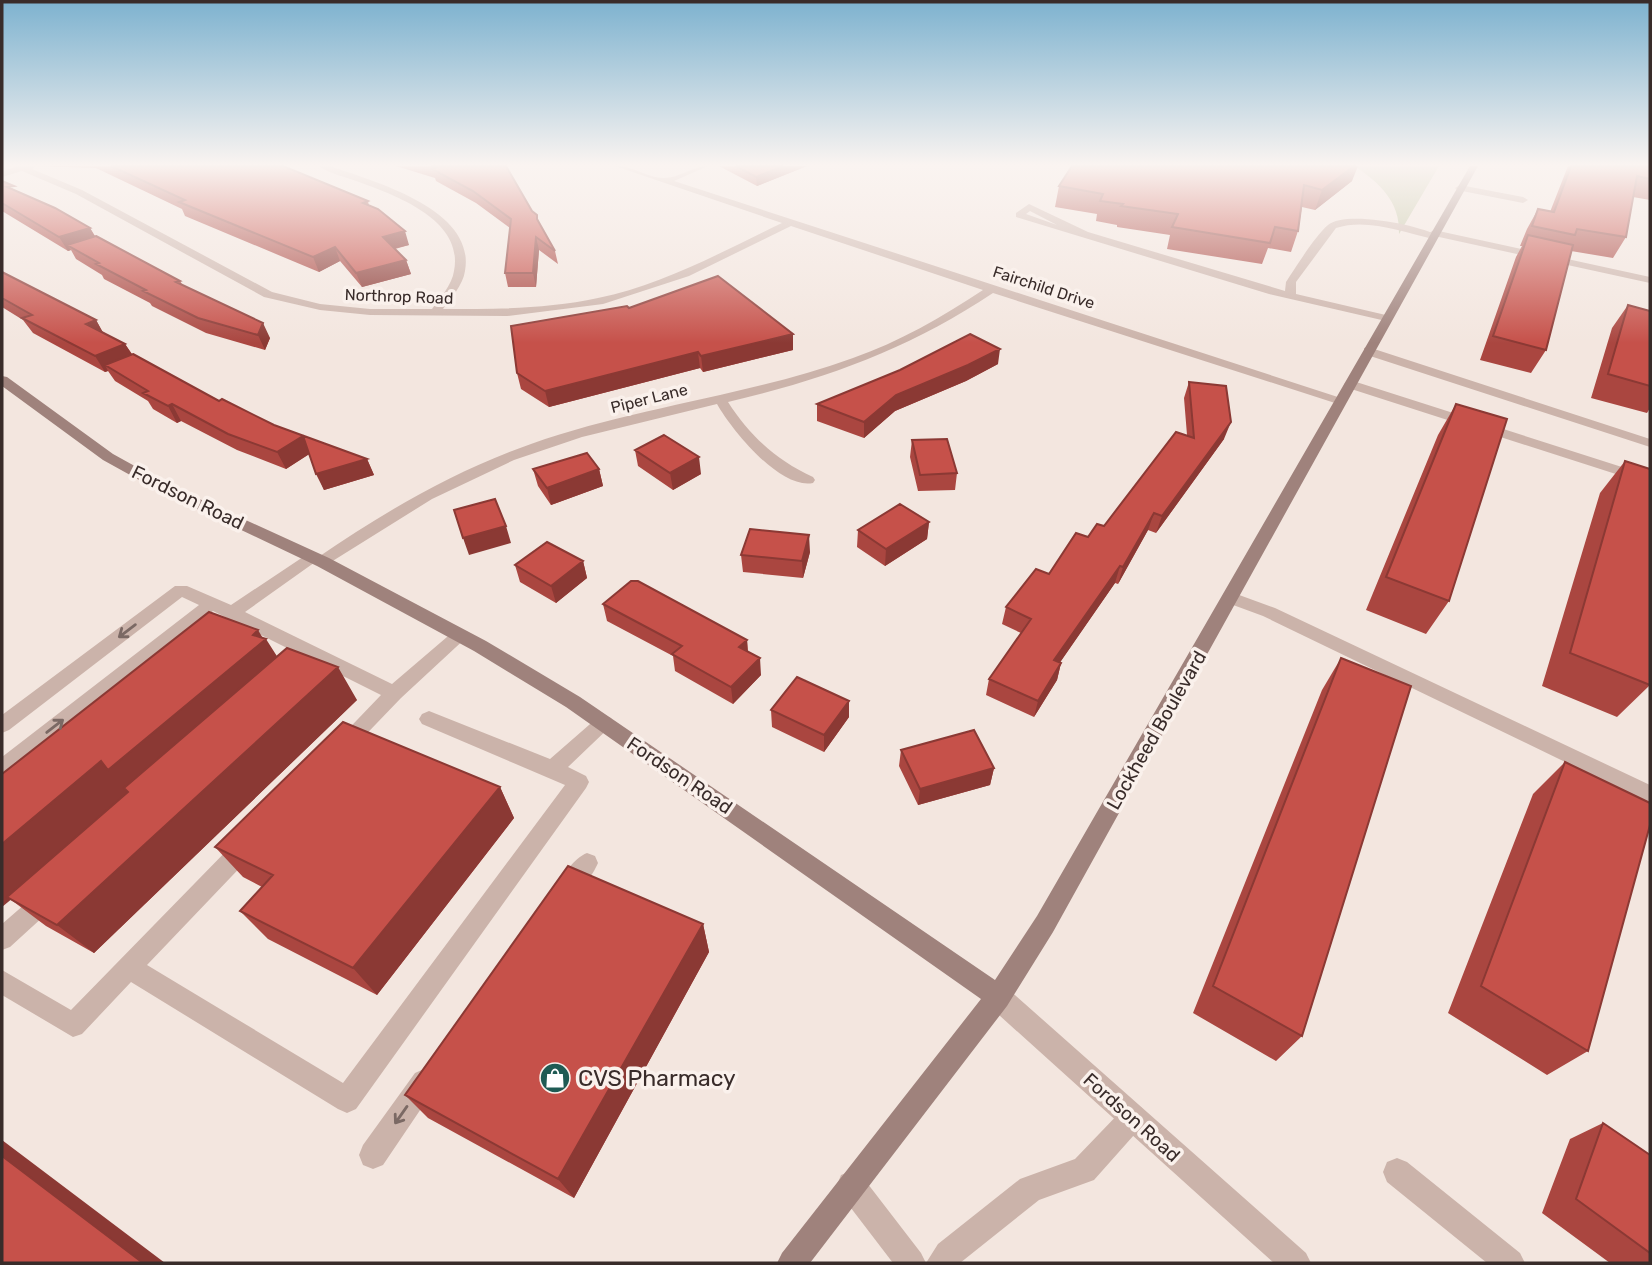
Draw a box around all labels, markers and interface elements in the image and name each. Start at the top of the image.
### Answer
street label: Fairchild Drive [991,262,1097,313]
street label: Northrop Road [344,285,454,308]
street label: Piper Lane [609,380,690,417]
street label: Fordson Road [128,460,248,535]
one-way arrow [118,624,136,639]
street label: Lockheed Boulevard [1102,647,1211,814]
one-way arrow [46,718,64,733]
street label: Fordson Road [623,732,737,819]
shop icon: CVS Pharmacy [538,1061,572,1095]
place label: CVS Pharmacy [578,1064,736,1092]
street label: Fordson Road [1079,1068,1185,1167]
one-way arrow [394,1105,408,1124]

